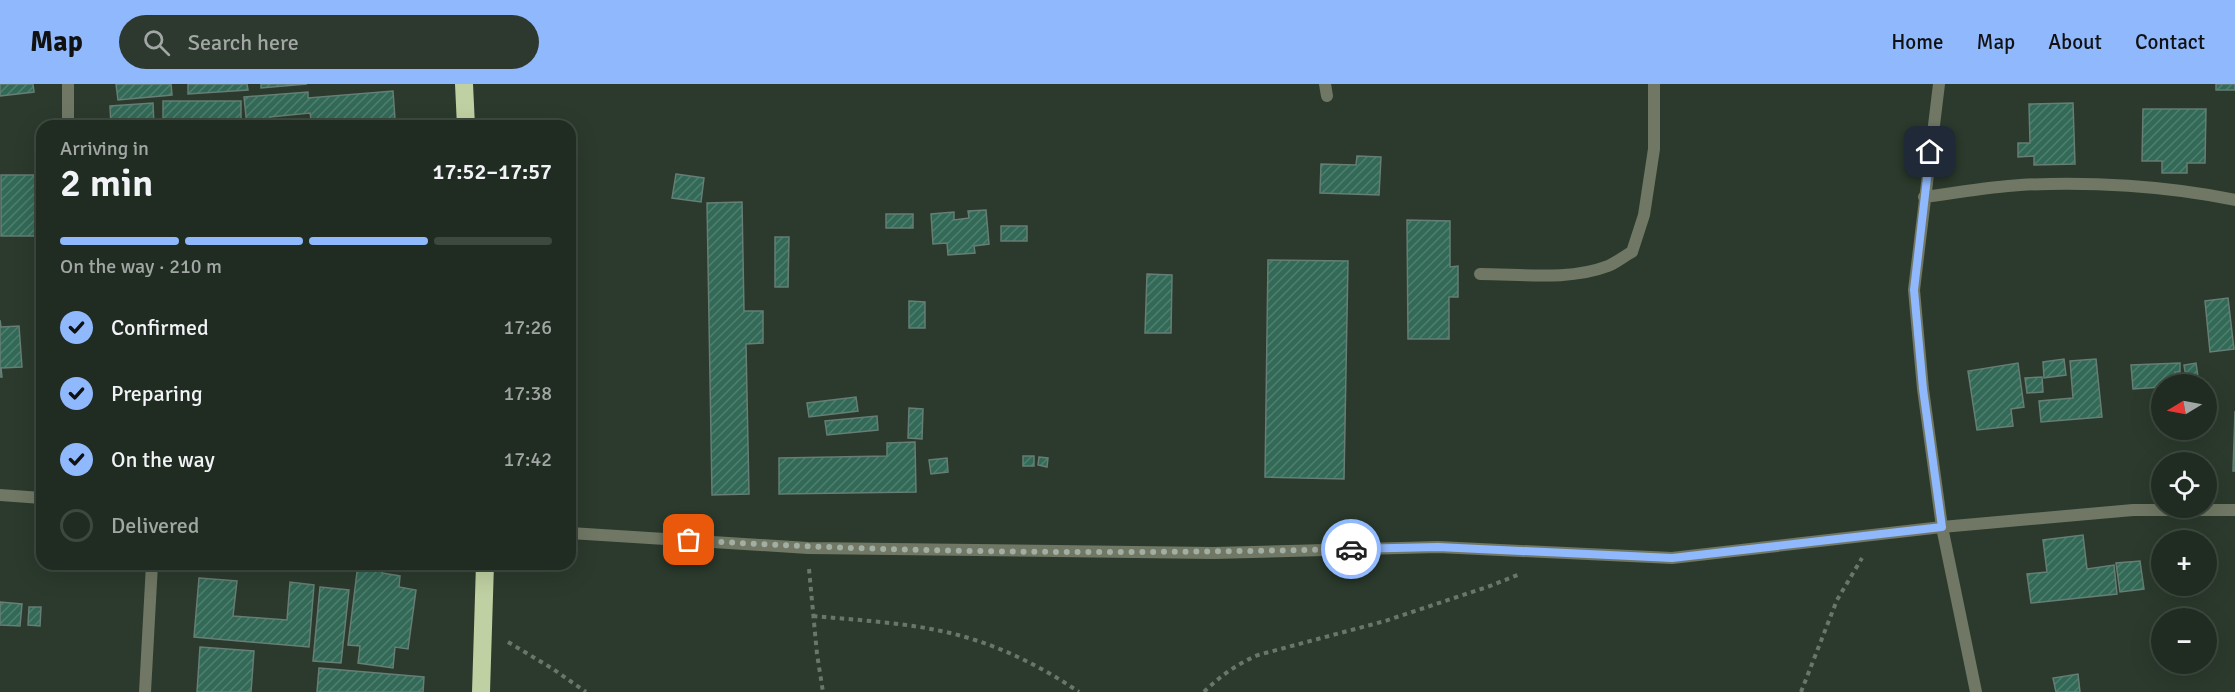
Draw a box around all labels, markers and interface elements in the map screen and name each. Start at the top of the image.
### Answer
search box [119,15,539,69]
text: Map [30,25,83,59]
icon: search [140,26,173,59]
text: Search here [188,29,299,56]
text: Home [1891,29,1944,55]
text: Map [1977,29,2015,55]
text: About [2048,29,2102,55]
text: Contact [2135,29,2205,55]
pin [1904,126,1955,177]
icon: home [1913,135,1946,168]
text: Arriving in [60,136,149,161]
text: 17:52–17:57 [433,158,552,185]
text: 2 min [60,159,153,207]
text: On the way · 210 m [60,254,222,279]
icon: check [60,311,93,344]
text: Confirmed [111,314,209,341]
text: 17:26 [503,315,552,340]
north arrow [2151,374,2217,440]
map controls [2151,374,2217,674]
icon: check [60,377,93,410]
text: Preparing [111,380,203,407]
text: 17:38 [503,381,552,406]
icon: check [60,443,93,476]
text: On the way [111,446,215,473]
text: 17:42 [503,447,552,472]
button: locate [2151,452,2217,518]
text: Delivered [111,512,199,539]
pin [663,514,714,565]
courier [1321,519,1381,579]
icon: bag [672,523,705,556]
button: + [2151,530,2217,596]
icon: car [1335,533,1368,566]
button: − [2151,608,2217,674]

